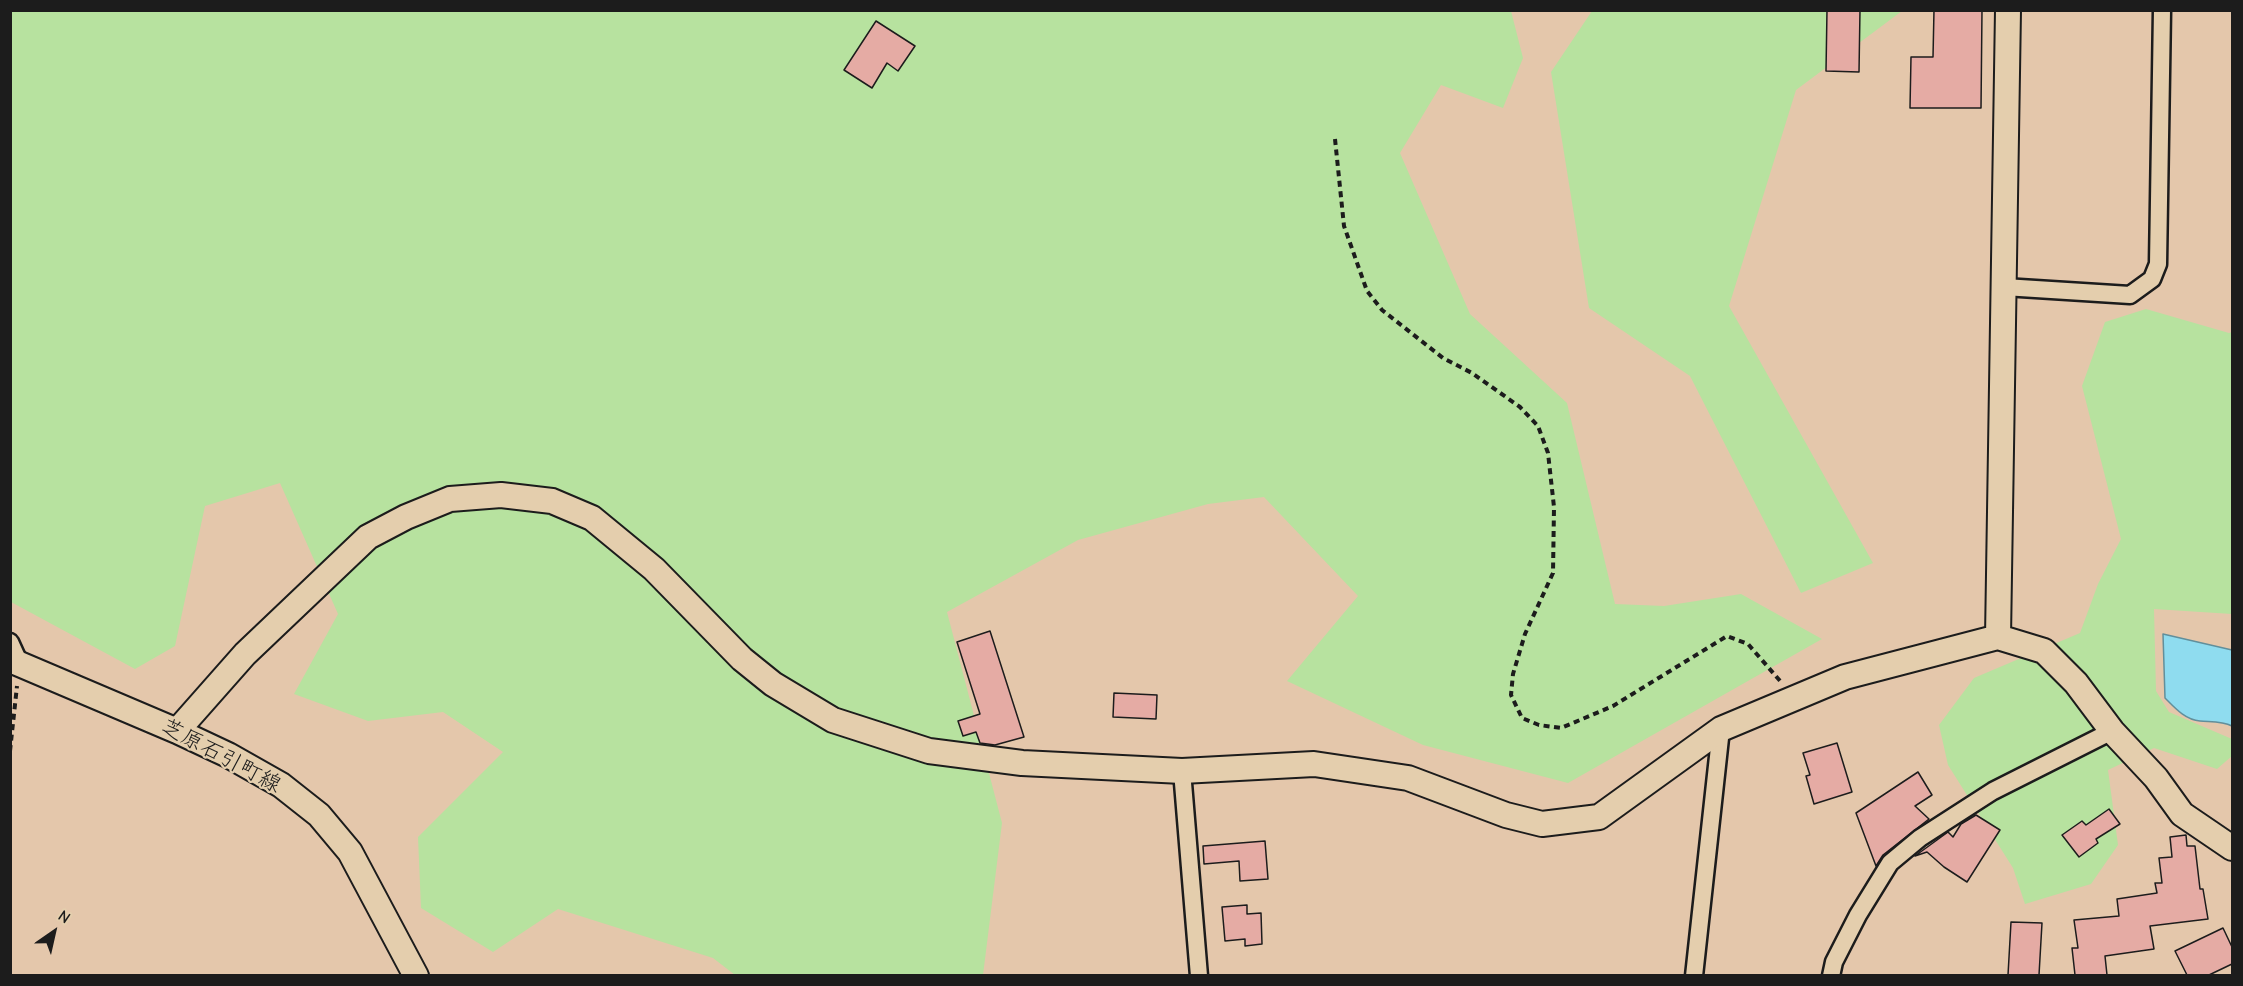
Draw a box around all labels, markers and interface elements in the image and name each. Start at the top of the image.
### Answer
street label: 芝原石引町線 [157,713,285,799]
north arrow [24,902,84,962]
text: N [55,907,73,927]

